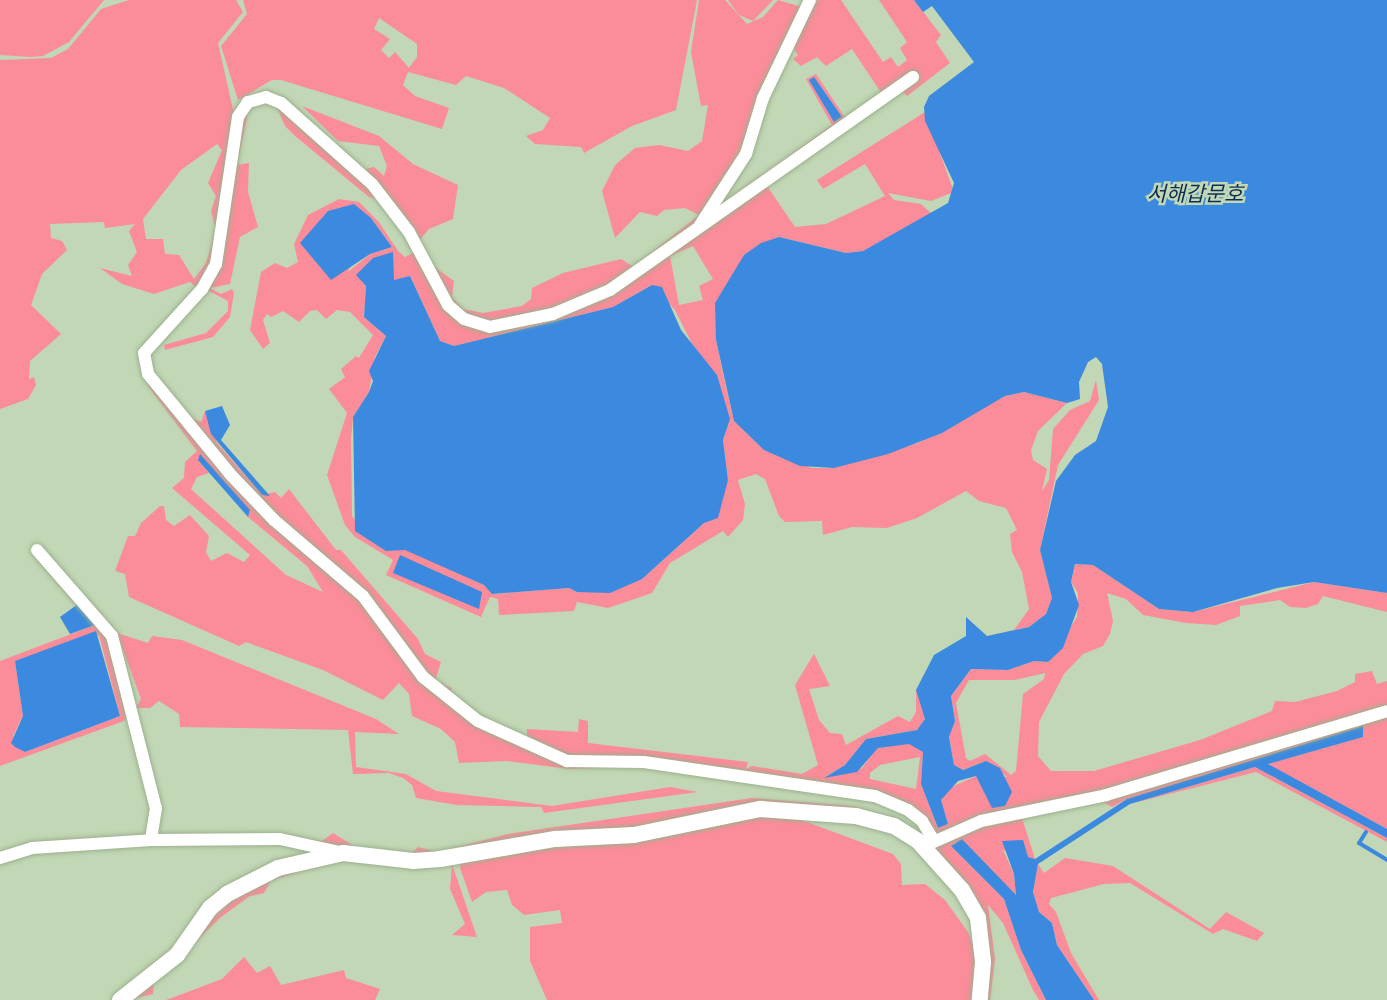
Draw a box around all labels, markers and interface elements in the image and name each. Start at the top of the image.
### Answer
water label: 서해갑문호 [1147,180,1243,206]

